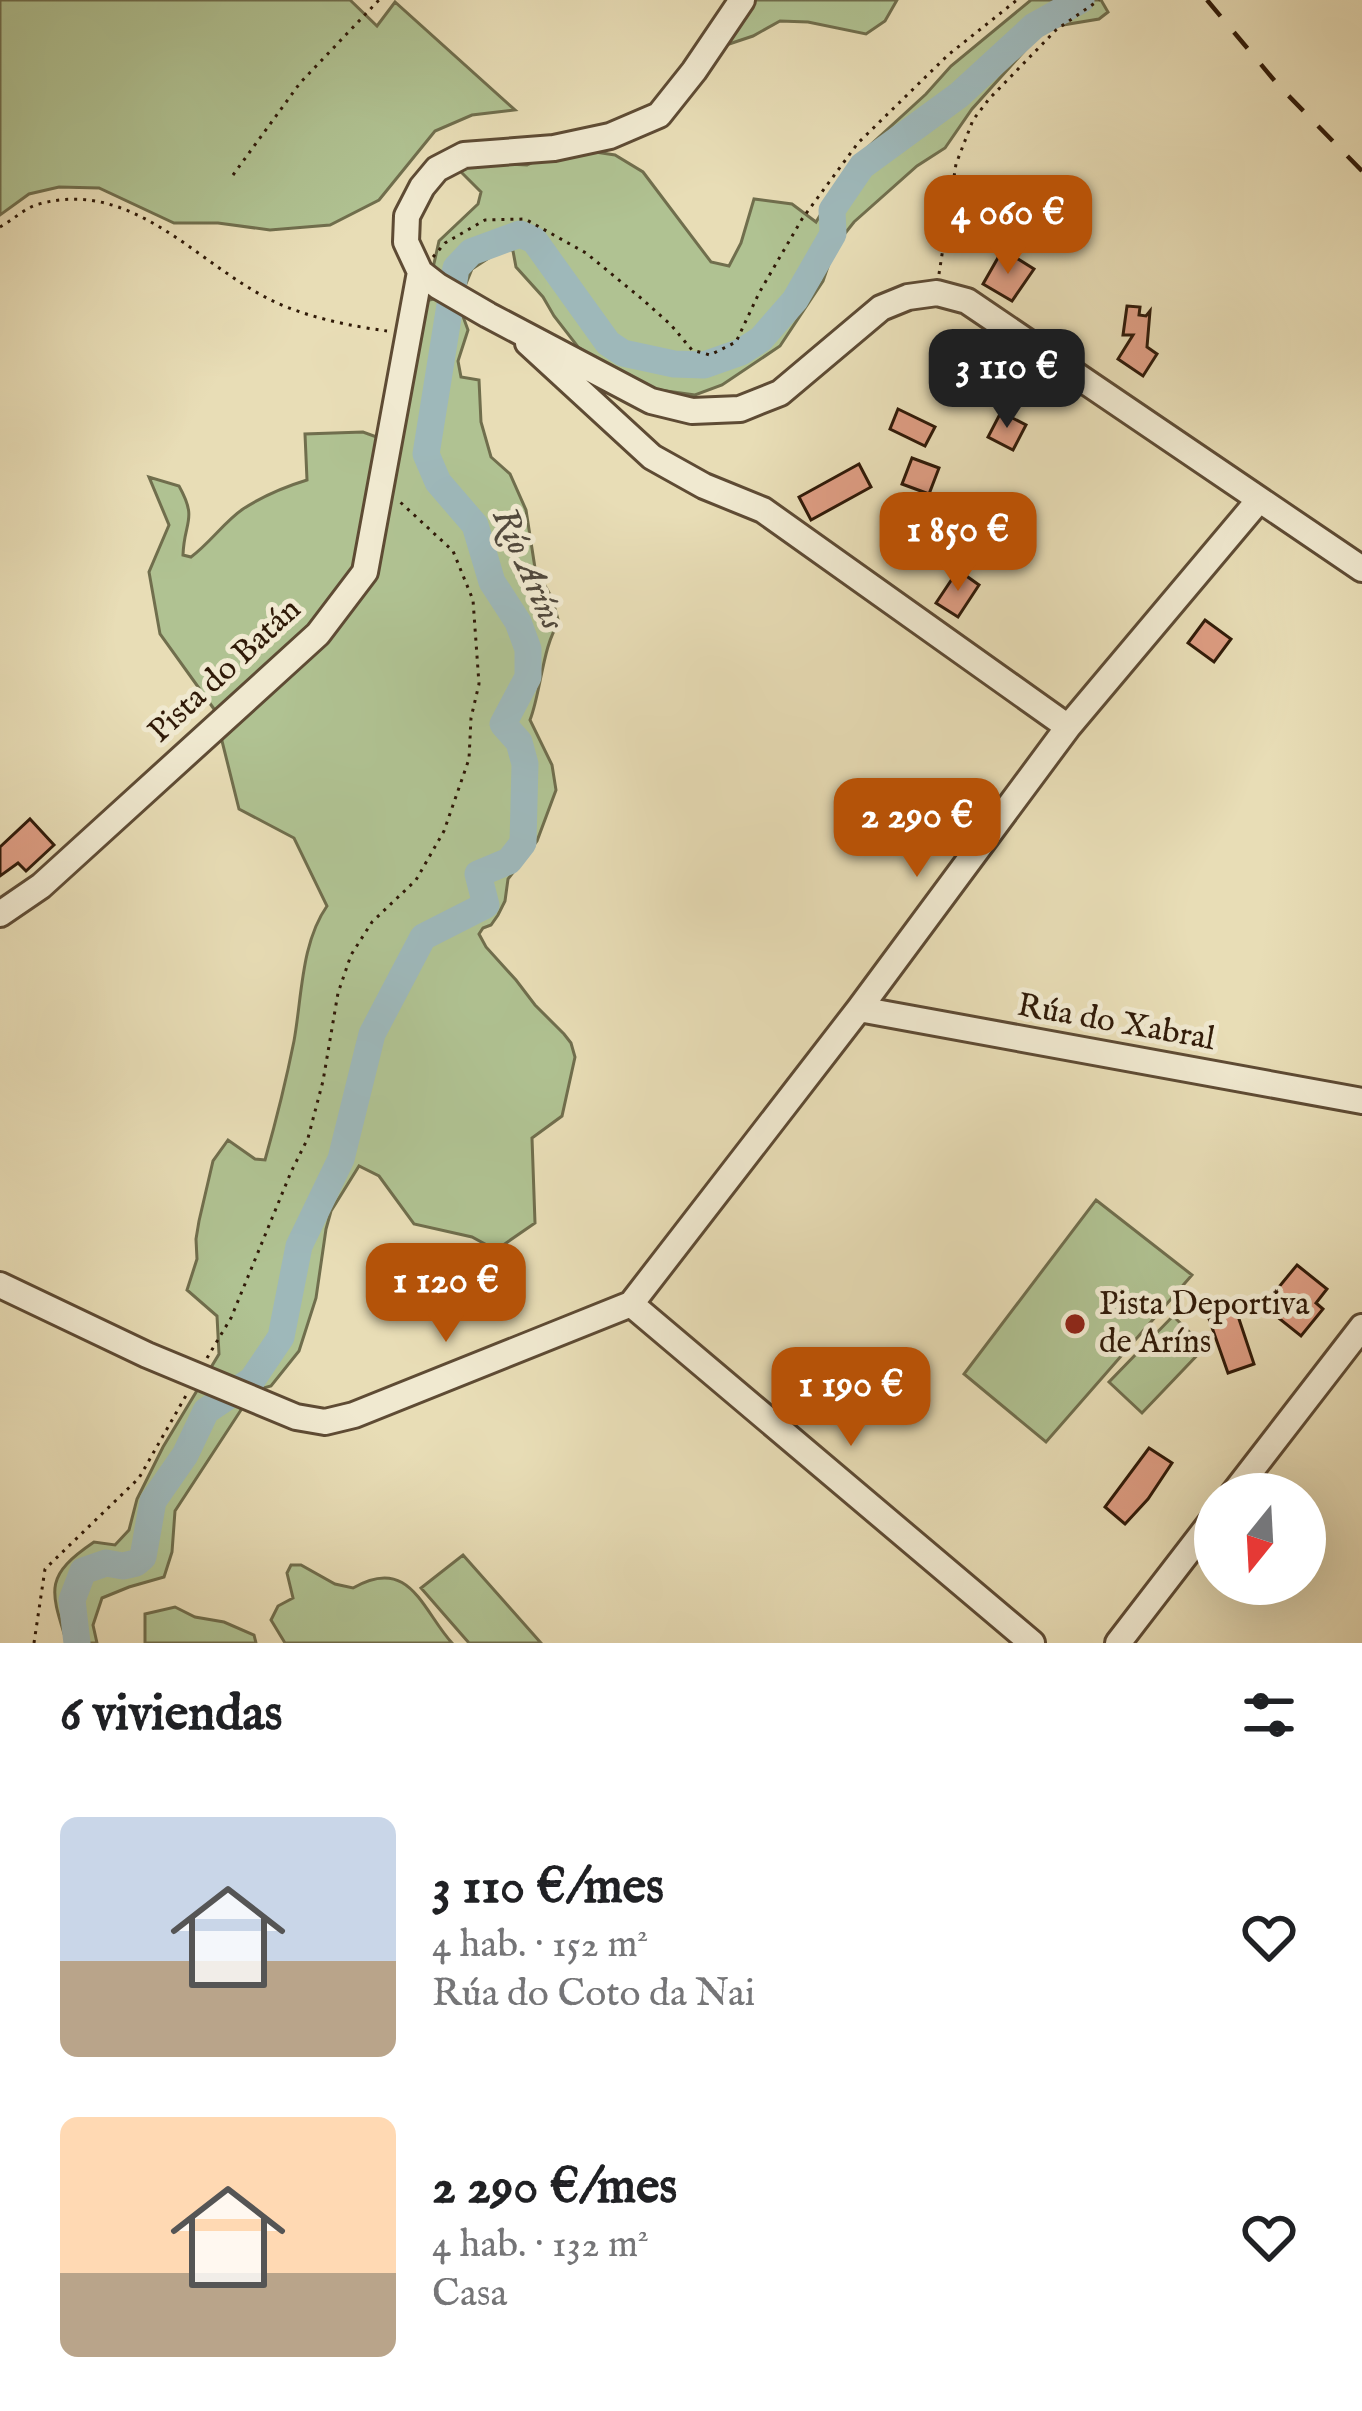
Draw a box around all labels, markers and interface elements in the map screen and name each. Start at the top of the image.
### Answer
pin: 4 060 € [897,175,1119,277]
text: 4 060 € [951,189,1065,238]
pin: 3 110 € [896,329,1118,431]
text: 3 110 € [956,343,1058,392]
pin: 1 850 € [847,492,1069,594]
water label: Río Aríns [481,501,576,638]
text: 1 850 € [907,506,1009,555]
street label: Pista do Batán [140,589,310,753]
pin: 2 290 € [806,778,1028,880]
text: 2 290 € [861,792,973,841]
street label: Rúa do Xabral [1014,985,1218,1061]
pin: 1 120 € [335,1243,557,1345]
text: 1 120 € [393,1257,499,1306]
place label: Pista Deportiva de Aríns [1099,1284,1310,1364]
marker: Pista Deportiva de Aríns [1062,1311,1088,1337]
pin: 1 190 € [740,1347,962,1449]
text: 1 190 € [798,1361,904,1410]
north arrow [1194,1473,1326,1605]
map controls [1194,1473,1326,1605]
icon: filters [1236,1682,1302,1748]
text: 6 viviendas [60,1683,282,1748]
text: 3 110 €/mes [432,1856,664,1921]
icon: home [156,1865,300,2009]
icon: heart [1236,1904,1302,1970]
text: 4 hab. · 152 m² [432,1921,648,1970]
text: Rúa do Coto da Nai [432,1970,755,2019]
text: 2 290 €/mes [432,2156,677,2221]
icon: home [156,2165,300,2309]
icon: heart [1236,2204,1302,2270]
text: 4 hab. · 132 m² [432,2221,649,2270]
text: Casa [432,2270,507,2319]

